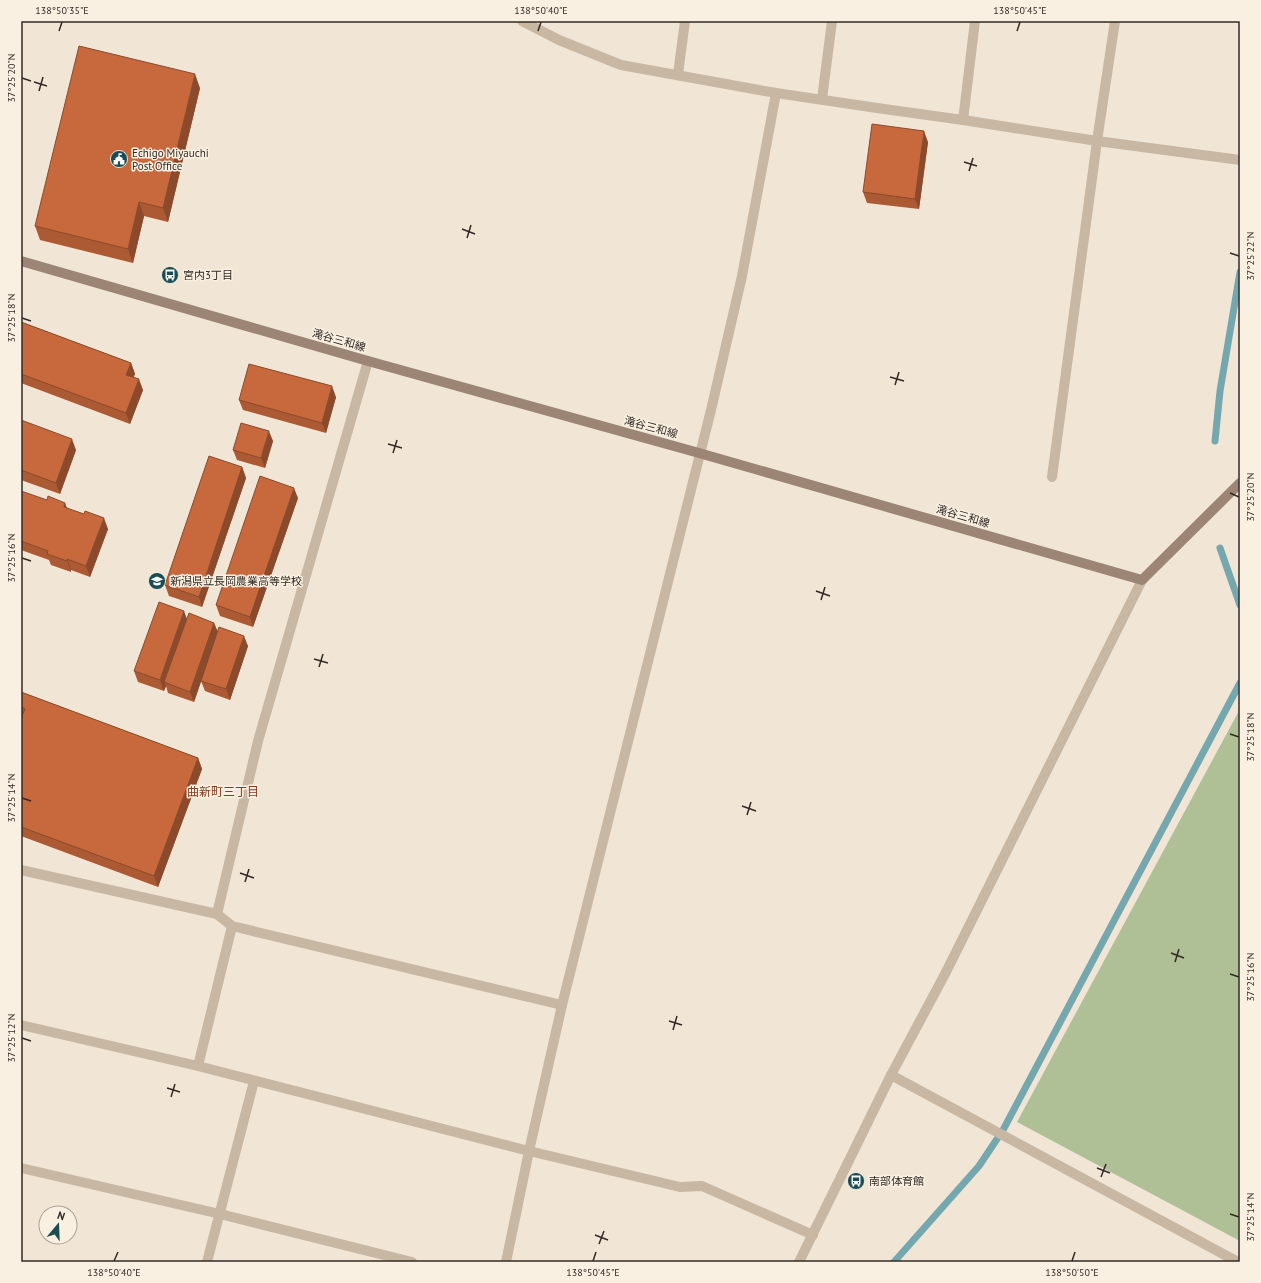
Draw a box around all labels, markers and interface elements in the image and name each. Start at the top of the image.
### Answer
text: 138°50'35"E [35,4,89,17]
text: 138°50'40"E [514,4,568,17]
text: 138°50'45"E [993,4,1047,17]
text: 37°25'20"N [5,53,18,103]
place label: Echigo Miyauchi Post Office [132,146,209,173]
public building icon: Echigo Miyauchi Post Office [109,149,129,169]
text: 37°25'22"N [1244,231,1257,281]
bus stop icon: 宮内3丁目 [160,265,180,285]
place label: 宮内3丁目 [183,268,233,282]
text: 37°25'18"N [5,293,18,343]
street label: 滝谷三和線 [311,326,367,354]
street label: 滝谷三和線 [623,413,679,441]
text: 37°25'20"N [1244,472,1257,522]
street label: 滝谷三和線 [935,502,991,530]
text: 37°25'16"N [5,533,18,583]
school or university icon: 新潟県立長岡農業高等学校 [147,571,167,591]
place label: 新潟県立長岡農業高等学校 [170,574,302,588]
text: 37°25'18"N [1244,712,1257,762]
text: 37°25'14"N [5,773,18,823]
district label: 曲新町三丁目 [187,784,259,799]
text: 37°25'16"N [1244,952,1257,1002]
text: 37°25'12"N [5,1013,18,1063]
bus stop icon: 南部体育館 [846,1171,866,1191]
place label: 南部体育館 [869,1174,924,1188]
text: 37°25'14"N [1244,1192,1257,1242]
north arrow [38,1205,78,1245]
text: N [56,1208,67,1223]
text: 138°50'40"E [87,1266,141,1279]
text: 138°50'45"E [566,1266,620,1279]
text: 138°50'50"E [1045,1266,1099,1279]

